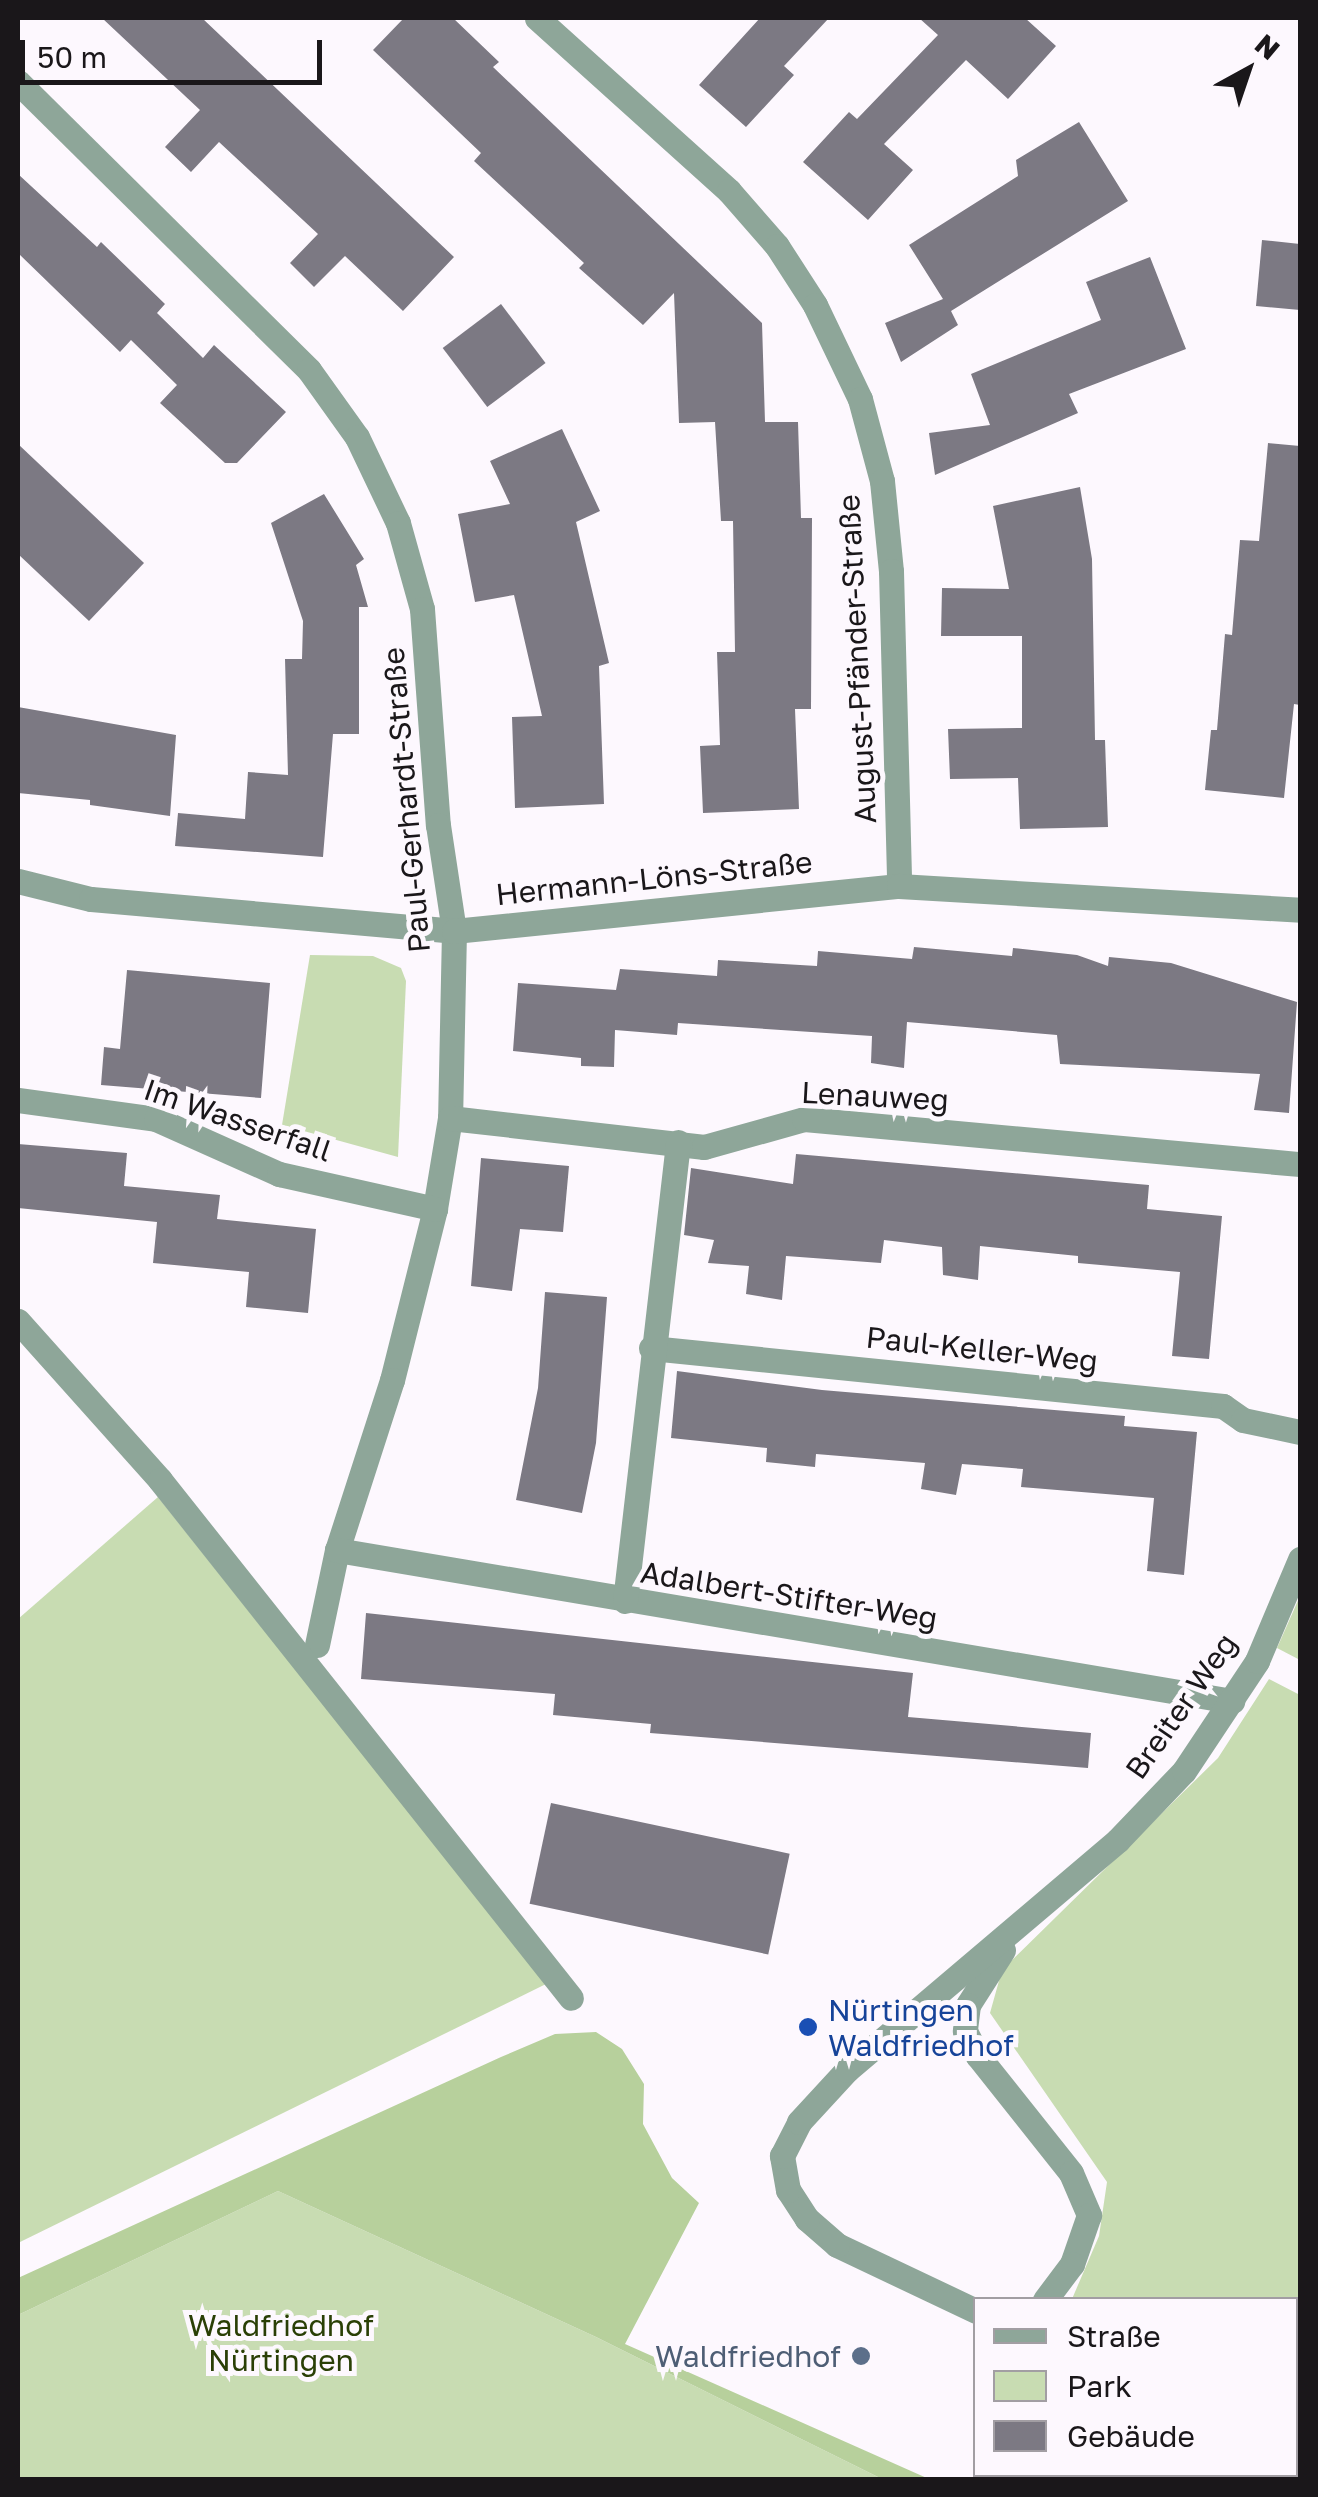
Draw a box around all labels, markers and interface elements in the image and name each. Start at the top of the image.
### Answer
scale bar [25,20,328,82]
north arrow [1198,20,1298,120]
text: N [1249,27,1286,66]
text: 50 m [37,39,107,75]
street label: August-Pfänder-Straße [830,494,884,824]
street label: Paul-Gerhardt-Straße [375,646,437,954]
street label: Hermann-Löns-Straße [494,843,814,913]
street label: Im Wasserfall [139,1071,337,1169]
street label: Lenauweg [800,1074,950,1118]
street label: Paul-Keller-Weg [864,1319,1100,1379]
street label: Adalbert-Stifter-Weg [638,1554,940,1636]
street label: Breiter Weg [1118,1626,1244,1786]
place label: Nürtingen Waldfriedhof [828,1992,1014,2062]
marker: Nürtingen Waldfriedhof [797,2016,819,2038]
legend [973,2297,1298,2477]
park label: Waldfriedhof Nürtingen [188,2307,374,2378]
text: Straße [1067,2318,1161,2354]
place label: Waldfriedhof [655,2338,841,2374]
marker: Waldfriedhof [850,2345,872,2367]
text: Park [1067,2368,1132,2404]
text: Gebäude [1067,2418,1195,2454]

